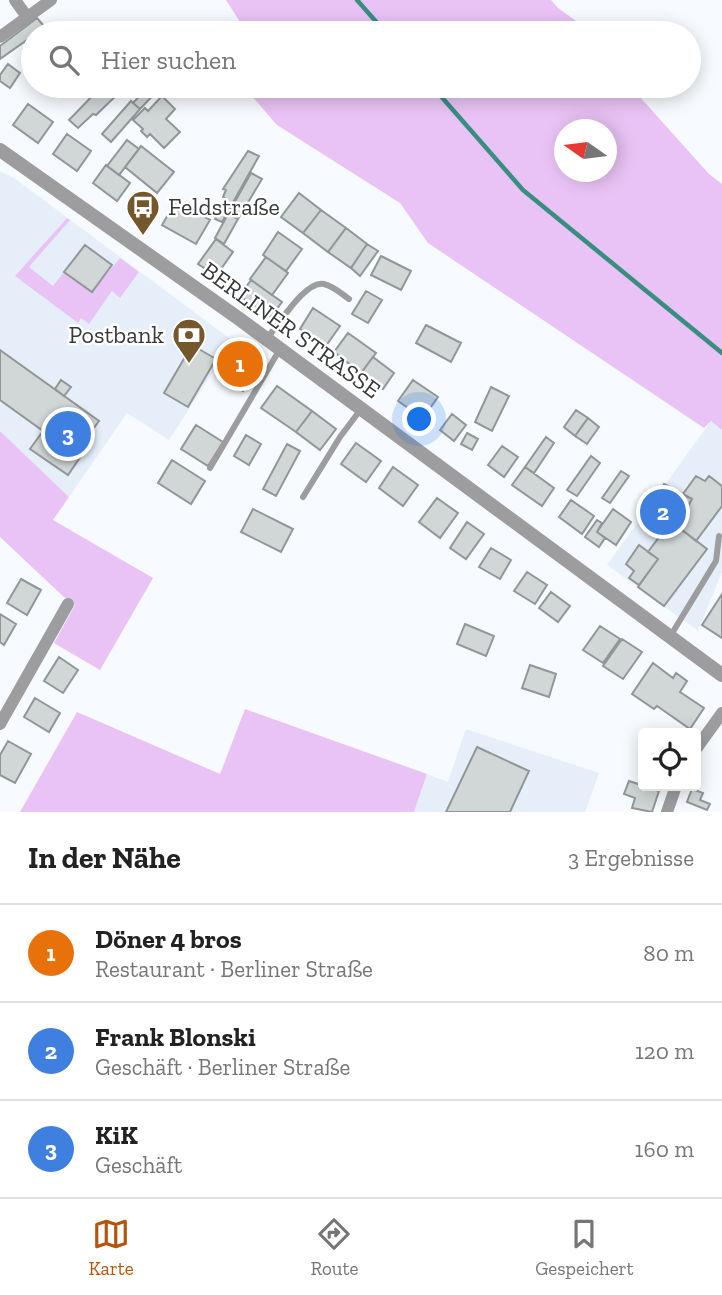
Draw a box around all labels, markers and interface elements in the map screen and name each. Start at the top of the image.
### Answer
search box [21,21,701,98]
icon: search [45,41,83,79]
text: Hier suchen [101,44,236,76]
north arrow [554,119,617,182]
bus stop icon: Feldstraße [124,188,162,237]
place label: Feldstraße [168,192,280,221]
street label: BERLINER STRASSE [196,255,386,404]
bank icon: Postbank [170,316,208,365]
place label: Postbank [68,320,165,349]
pin: 1 [217,338,263,390]
your location [402,402,436,436]
pin: 3 [45,408,91,460]
pin: 2 [640,486,686,538]
map controls [638,728,701,791]
button: locate [638,728,701,791]
text: In der Nähe [28,840,181,876]
text: 3 Ergebnisse [568,844,694,872]
text: Döner 4 bros [95,923,242,955]
text: 1 [46,939,56,967]
text: 80 m [643,939,694,967]
text: Restaurant · Berliner Straße [95,955,373,983]
text: Frank Blonski [95,1021,256,1053]
text: 2 [45,1037,57,1065]
text: 120 m [635,1037,694,1065]
text: Geschäft · Berliner Straße [95,1053,350,1081]
text: KiK [95,1119,138,1151]
text: 3 [45,1135,57,1163]
text: 160 m [635,1135,694,1163]
text: Geschäft [95,1151,182,1179]
tab: Karte [88,1215,134,1280]
tab: Route [310,1215,358,1280]
tab: Gespeichert [535,1215,634,1280]

